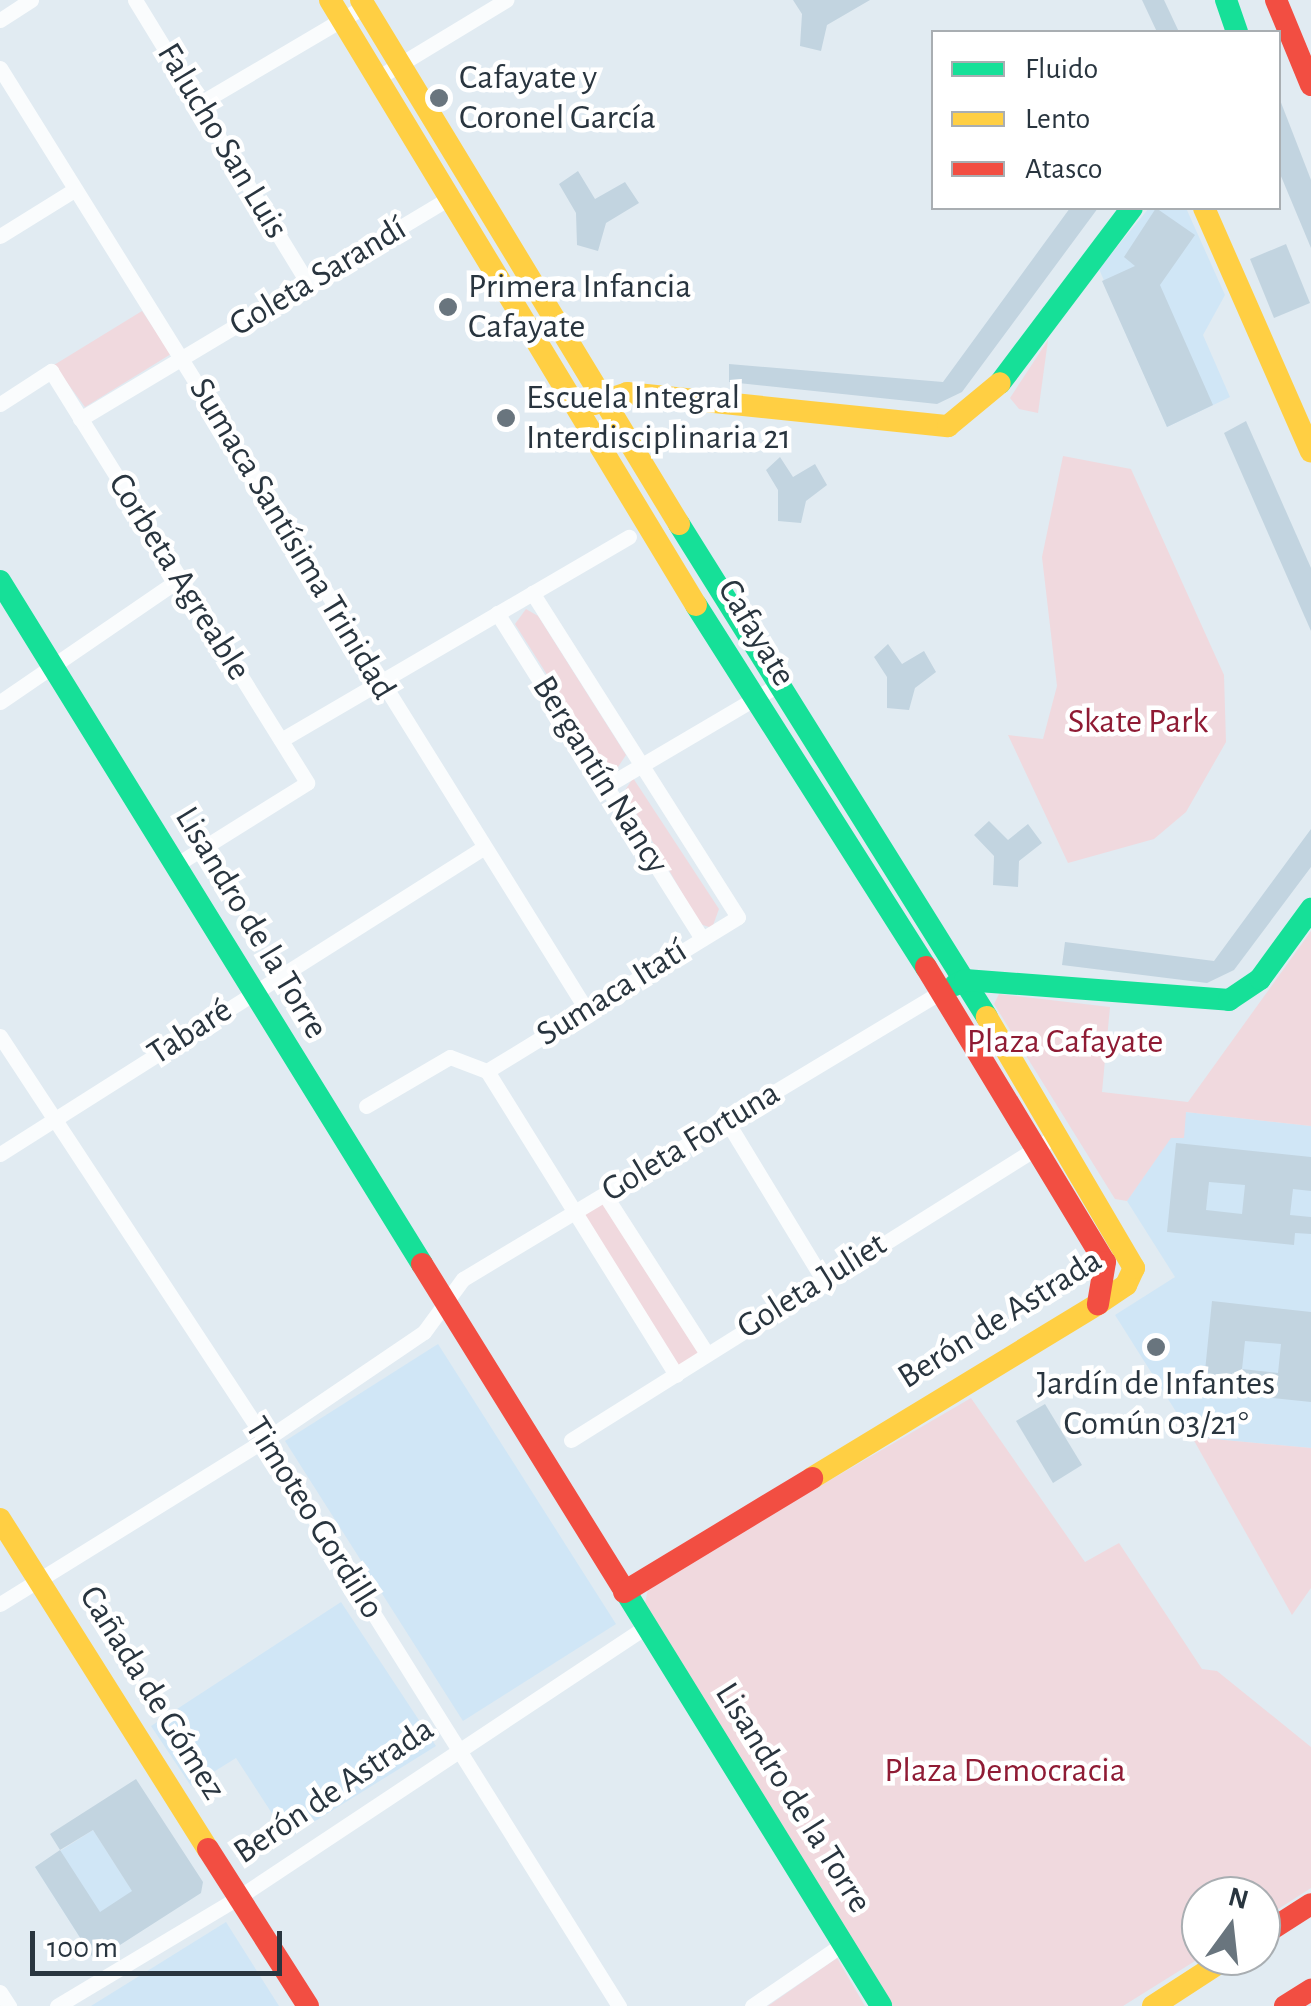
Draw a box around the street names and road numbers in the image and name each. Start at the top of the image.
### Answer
street label: Falucho San Luis [147,36,297,246]
street label: Goleta Sarandí [222,208,414,346]
street label: Sumaca Santísima Trinidad [179,371,405,707]
street label: Corbeta Agreable [99,466,259,688]
street label: Cafayate [708,572,804,694]
street label: Bergantín Nancy [522,668,678,882]
street label: Lisandro de la Torre [165,799,337,1047]
street label: Sumaca Itatí [529,930,695,1056]
street label: Tabaré [140,989,240,1075]
street label: Goleta Fortuna [594,1072,788,1212]
street label: Goleta Juliet [730,1224,894,1348]
street label: Berón de Astrada [890,1240,1110,1398]
street label: Timoteo Gordillo [235,1409,393,1627]
street label: Cañada de Gómez [70,1578,234,1808]
street label: Lisandro de la Torre [705,1675,881,1921]
street label: Berón de Astrada [226,1709,442,1873]

